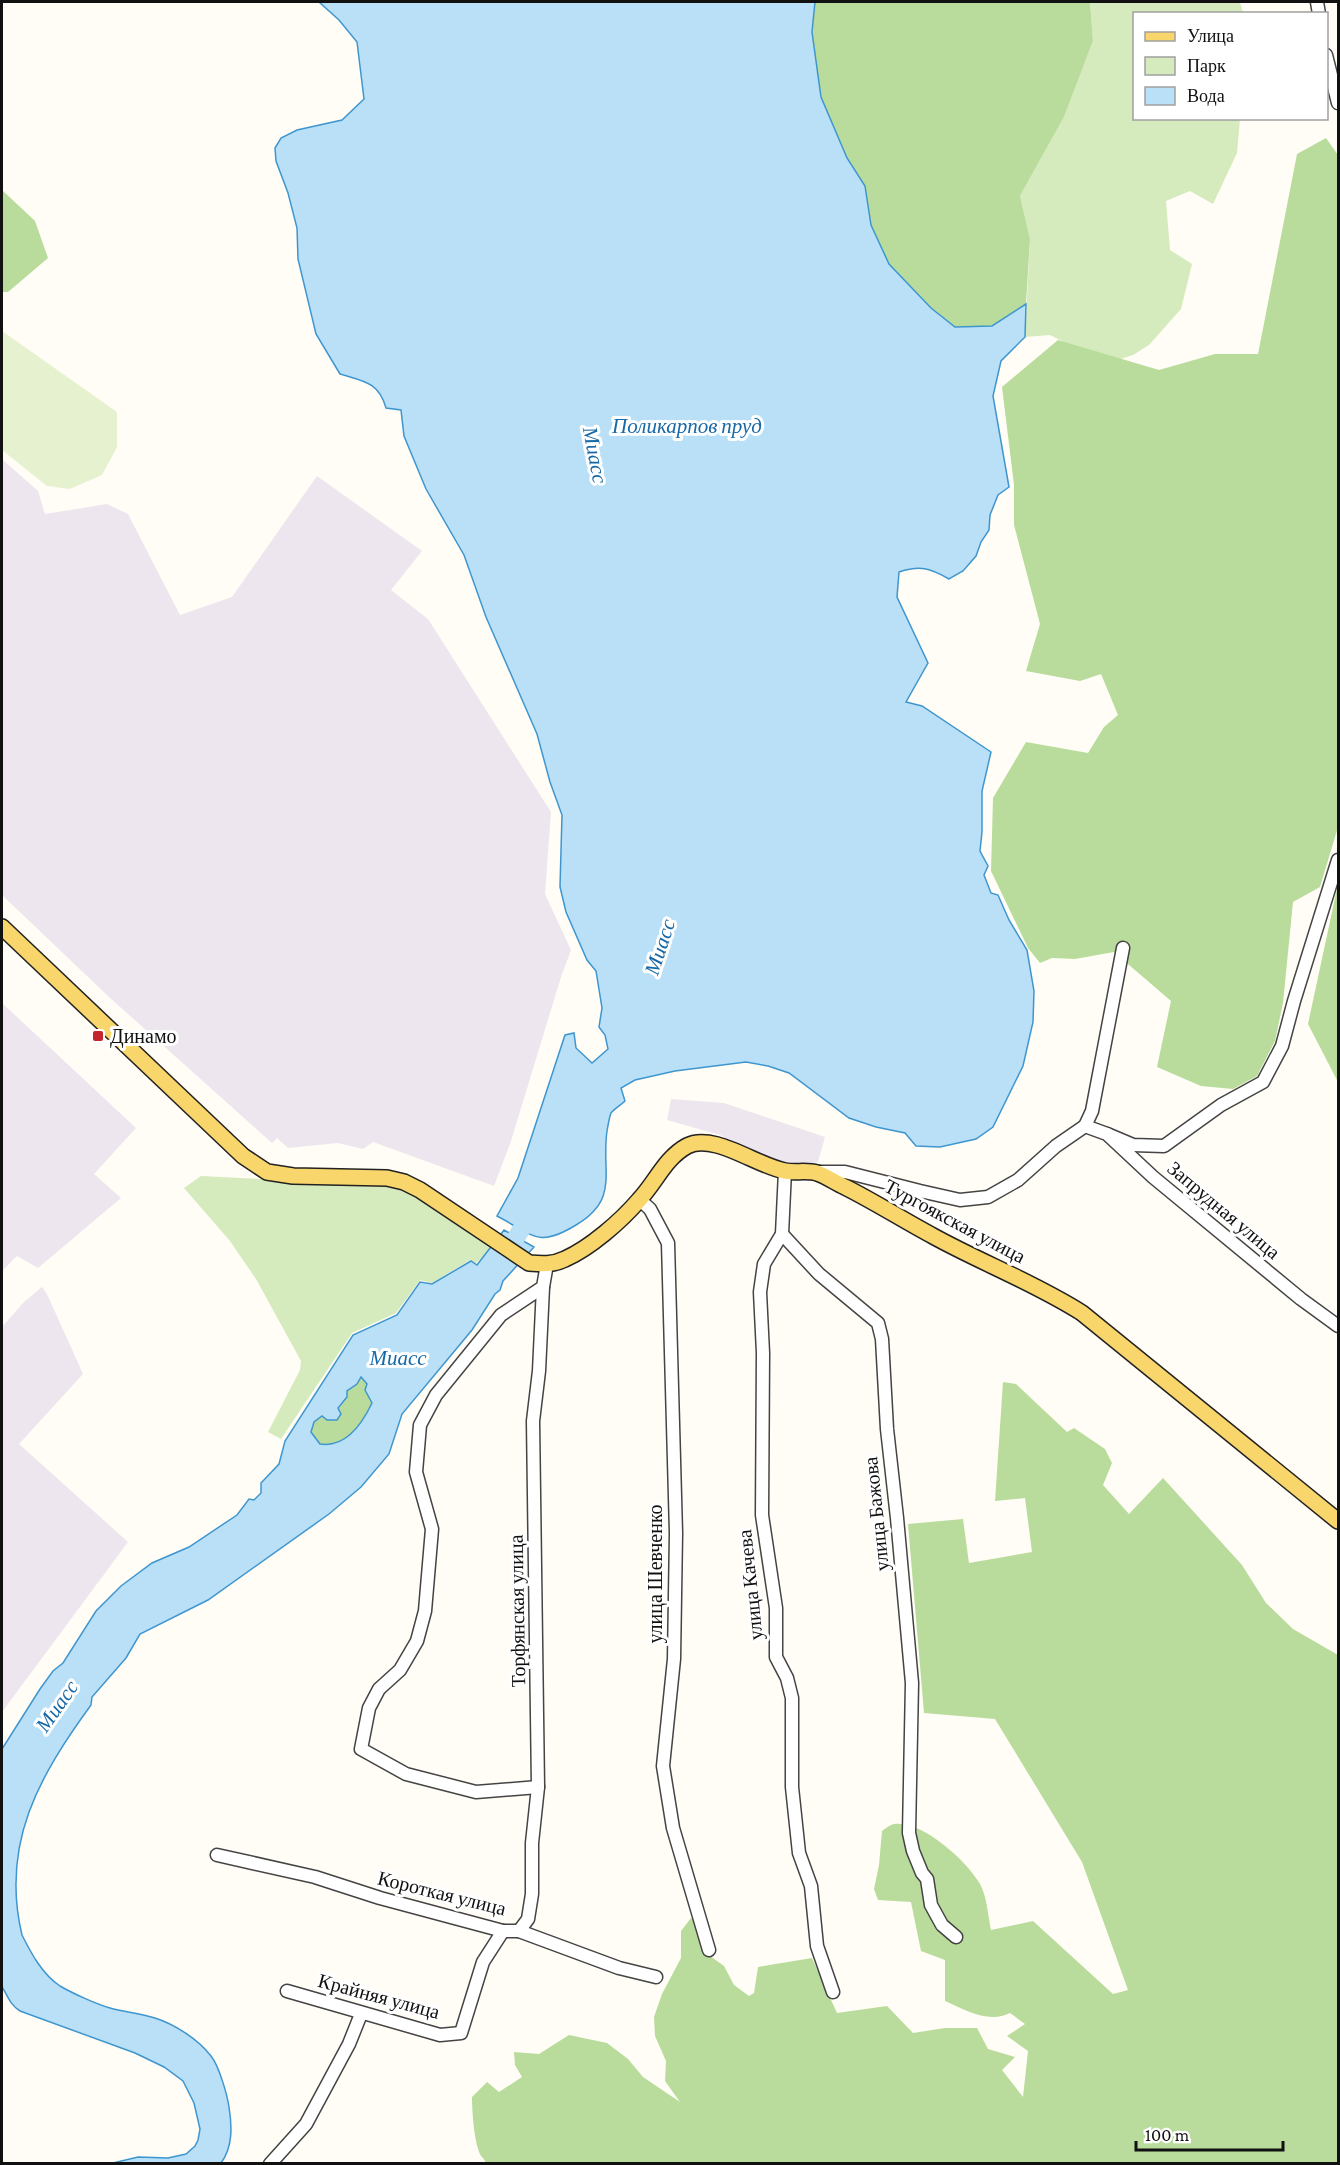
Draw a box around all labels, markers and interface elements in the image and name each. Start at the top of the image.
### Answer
legend [1133,12,1328,120]
text: Улица [1187,26,1234,46]
text: Парк [1187,56,1226,76]
text: Вода [1187,86,1225,106]
water label: Поликарпов пруд [611,414,762,438]
water label: Миасс [578,424,612,486]
water label: Миасс [639,915,680,979]
place label: Динамо [110,1025,177,1048]
marker: Динамо [91,1029,105,1043]
street label: Запрудная улица [1163,1157,1285,1264]
street label: Тургоякская улица [880,1175,1029,1268]
water label: Миасс [368,1346,427,1370]
street label: улица Бажова [859,1456,894,1572]
street label: улица Шевченко [644,1504,667,1644]
street label: улица Качева [733,1528,768,1641]
street label: Торфянская улица [505,1534,530,1688]
water label: Миасс [30,1675,84,1737]
street label: Короткая улица [375,1866,509,1921]
street label: Крайняя улица [315,1969,442,2024]
scale bar [1136,2114,1283,2152]
text: 100 m [1145,2125,1190,2145]

